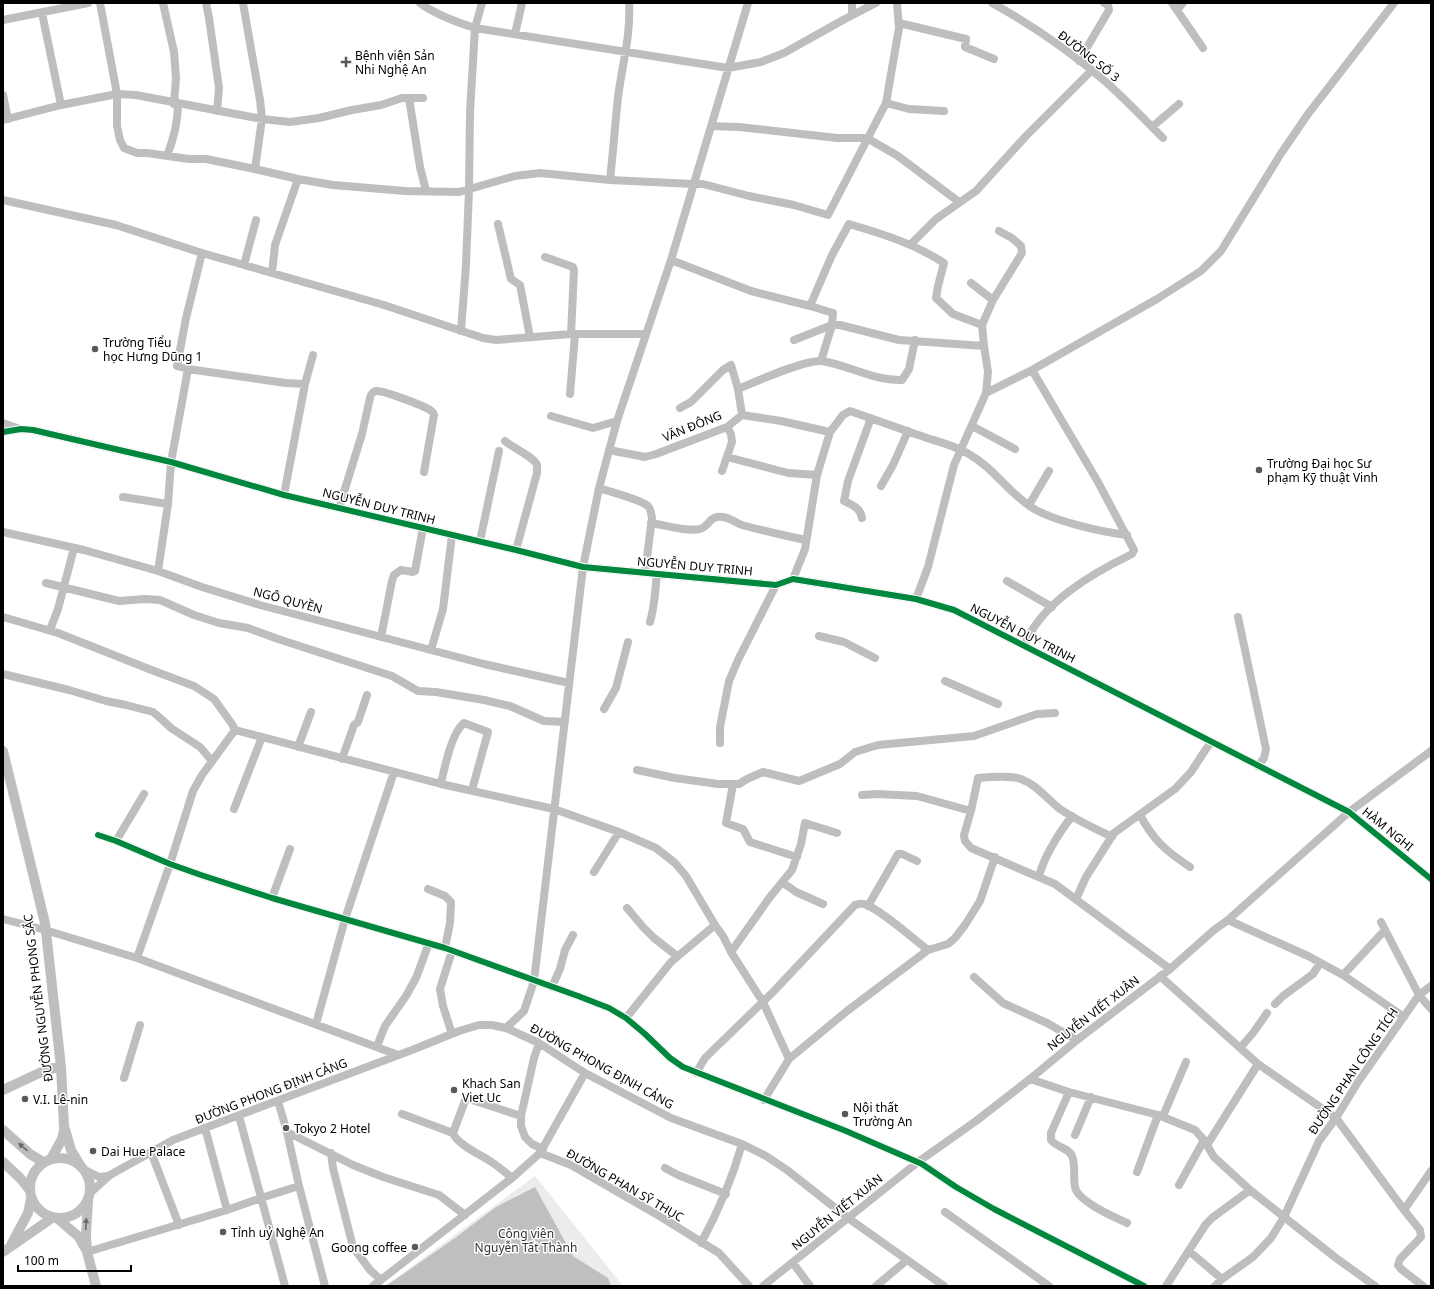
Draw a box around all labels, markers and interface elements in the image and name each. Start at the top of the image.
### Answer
street label: ĐƯỜNG SỐ 3 [1054,26,1124,86]
place label: Bệnh viện Sản Nhi Nghệ An [355,47,435,78]
marker: Bệnh viện Sản Nhi Nghệ An [340,56,352,68]
place label: Trường Tiểu học Hưng Dũng 1 [103,334,202,365]
marker: Trường Tiểu học Hưng Dũng 1 [90,344,100,354]
street label: VĂN ĐÔNG [660,406,724,446]
place label: Trường Đại học Sư phạm Kỹ thuật Vinh [1267,455,1378,486]
marker: Trường Đại học Sư phạm Kỹ thuật Vinh [1254,465,1264,475]
street label: NGUYỄN DUY TRINH [321,483,438,528]
street label: NGUYỄN DUY TRINH [636,551,754,580]
street label: NGÔ QUYỀN [251,583,325,617]
street label: NGUYỄN DUY TRINH [967,598,1079,667]
street label: HÀM NGHI [1359,803,1417,855]
street label: ĐƯỜNG NGUYỄN PHONG SẮC [18,913,57,1083]
street label: NGUYỄN VIẾT XUÂN [1043,971,1143,1054]
street label: ĐƯỜNG PHAN CÔNG TÍCH [1304,1004,1402,1138]
street label: ĐƯỜNG PHONG ĐỊNH CẢNG [527,1019,677,1113]
street label: ĐƯỜNG PHONG ĐỊNH CẢNG [192,1054,350,1128]
place label: Khach San Viet Uc [462,1075,521,1106]
marker: Khach San Viet Uc [449,1085,459,1095]
place label: V.I. Lê-nin [33,1091,88,1108]
marker: V.I. Lê-nin [20,1094,30,1104]
place label: Nội thất Trường An [853,1099,913,1130]
marker: Nội thất Trường An [840,1109,850,1119]
place label: Tokyo 2 Hotel [294,1120,370,1137]
marker: Tokyo 2 Hotel [281,1123,291,1133]
one-way arrow [17,1143,28,1152]
place label: Dai Hue Palace [101,1143,185,1160]
street label: ĐƯỜNG PHAN SỸ THỤC [563,1144,687,1226]
marker: Dai Hue Palace [88,1146,98,1156]
street label: NGUYỄN VIẾT XUÂN [787,1169,886,1254]
one-way arrow [83,1218,90,1230]
place label: Tỉnh uỷ Nghệ An [231,1224,324,1241]
park label: Công viên Nguyễn Tất Thành [475,1225,577,1256]
marker: Tỉnh uỷ Nghệ An [218,1227,228,1237]
place label: Goong coffee [331,1239,407,1256]
marker: Goong coffee [410,1242,420,1252]
scale bar [18,1247,131,1273]
text: 100 m [24,1252,59,1269]

